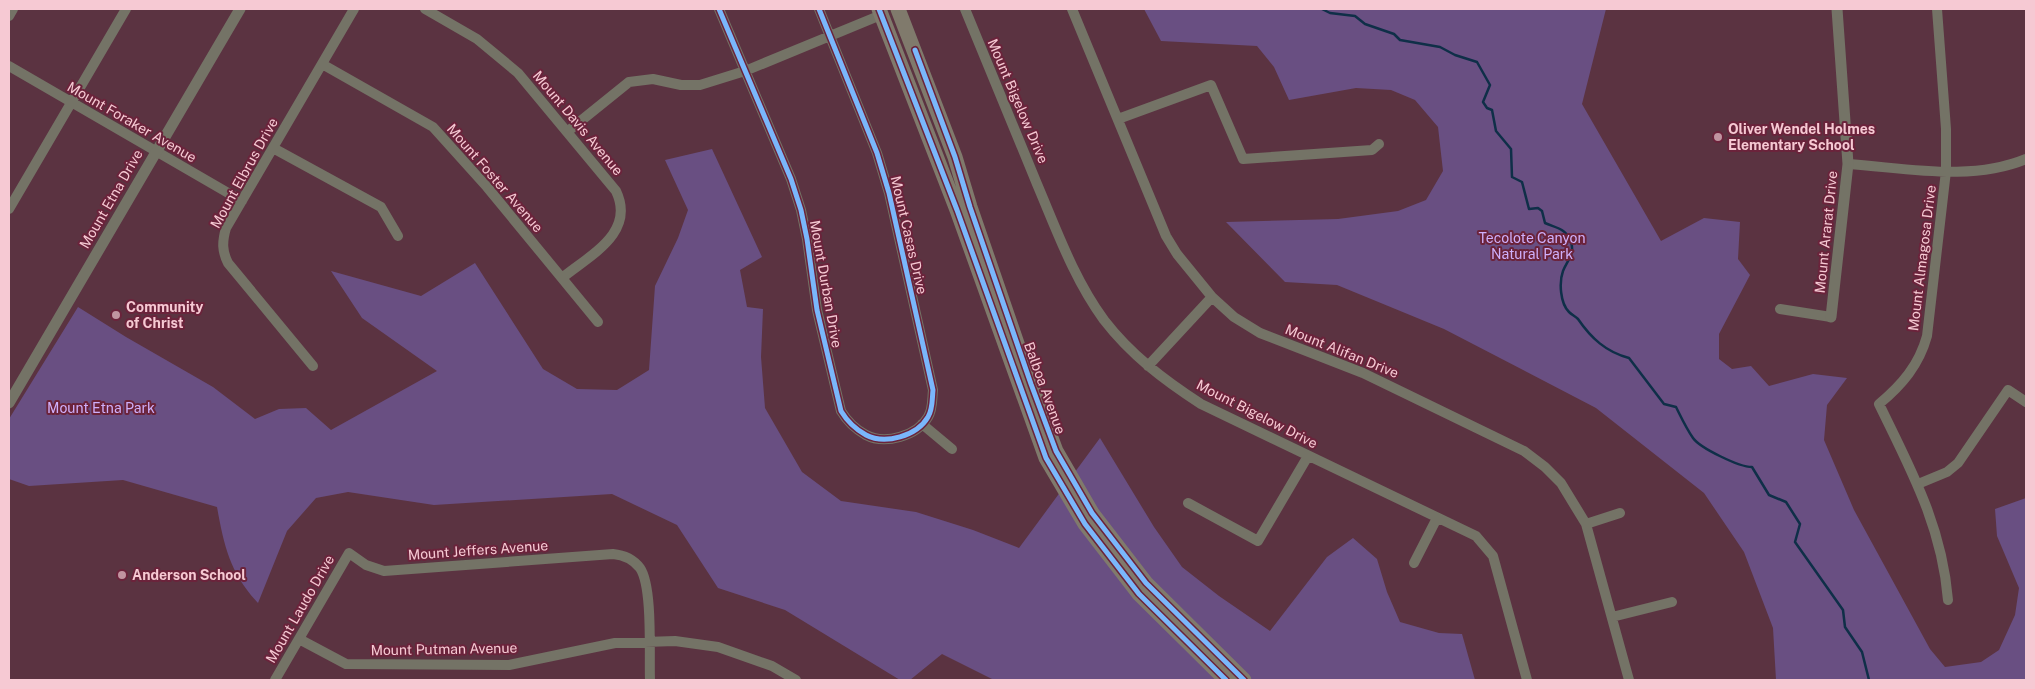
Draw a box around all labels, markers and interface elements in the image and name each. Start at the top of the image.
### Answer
street label: Mount Bigelow Drive [985,36,1052,166]
street label: Mount Davis Avenue [530,68,626,178]
street label: Mount Foraker Avenue [65,78,199,166]
street label: Mount Elbrus Drive [207,115,281,231]
street label: Mount Foster Avenue [444,121,546,235]
place label: Oliver Wendel Holmes Elementary School [1728,121,1875,153]
marker: Oliver Wendel Holmes Elementary School [1712,131,1724,143]
street label: Mount Etna Drive [76,147,146,251]
street label: Mount Ararat Drive [1812,170,1840,294]
street label: Mount Casas Drive [888,174,930,296]
street label: Mount Almagosa Drive [1905,184,1939,332]
street label: Mount Durban Drive [807,219,845,349]
park label: Tecolote Canyon Natural Park [1478,230,1586,262]
place label: Community of Christ [126,299,203,331]
marker: Community of Christ [110,309,122,321]
street label: Mount Alifan Drive [1283,321,1401,381]
street label: Balboa Avenue [1021,340,1069,436]
street label: Mount Bigelow Drive [1194,377,1320,452]
park label: Mount Etna Park [47,400,155,416]
street label: Mount Jeffers Avenue [407,537,549,563]
street label: Mount Laudo Drive [263,552,337,666]
place label: Anderson School [132,567,246,583]
marker: Anderson School [116,569,128,581]
street label: Mount Putman Avenue [370,640,518,658]

